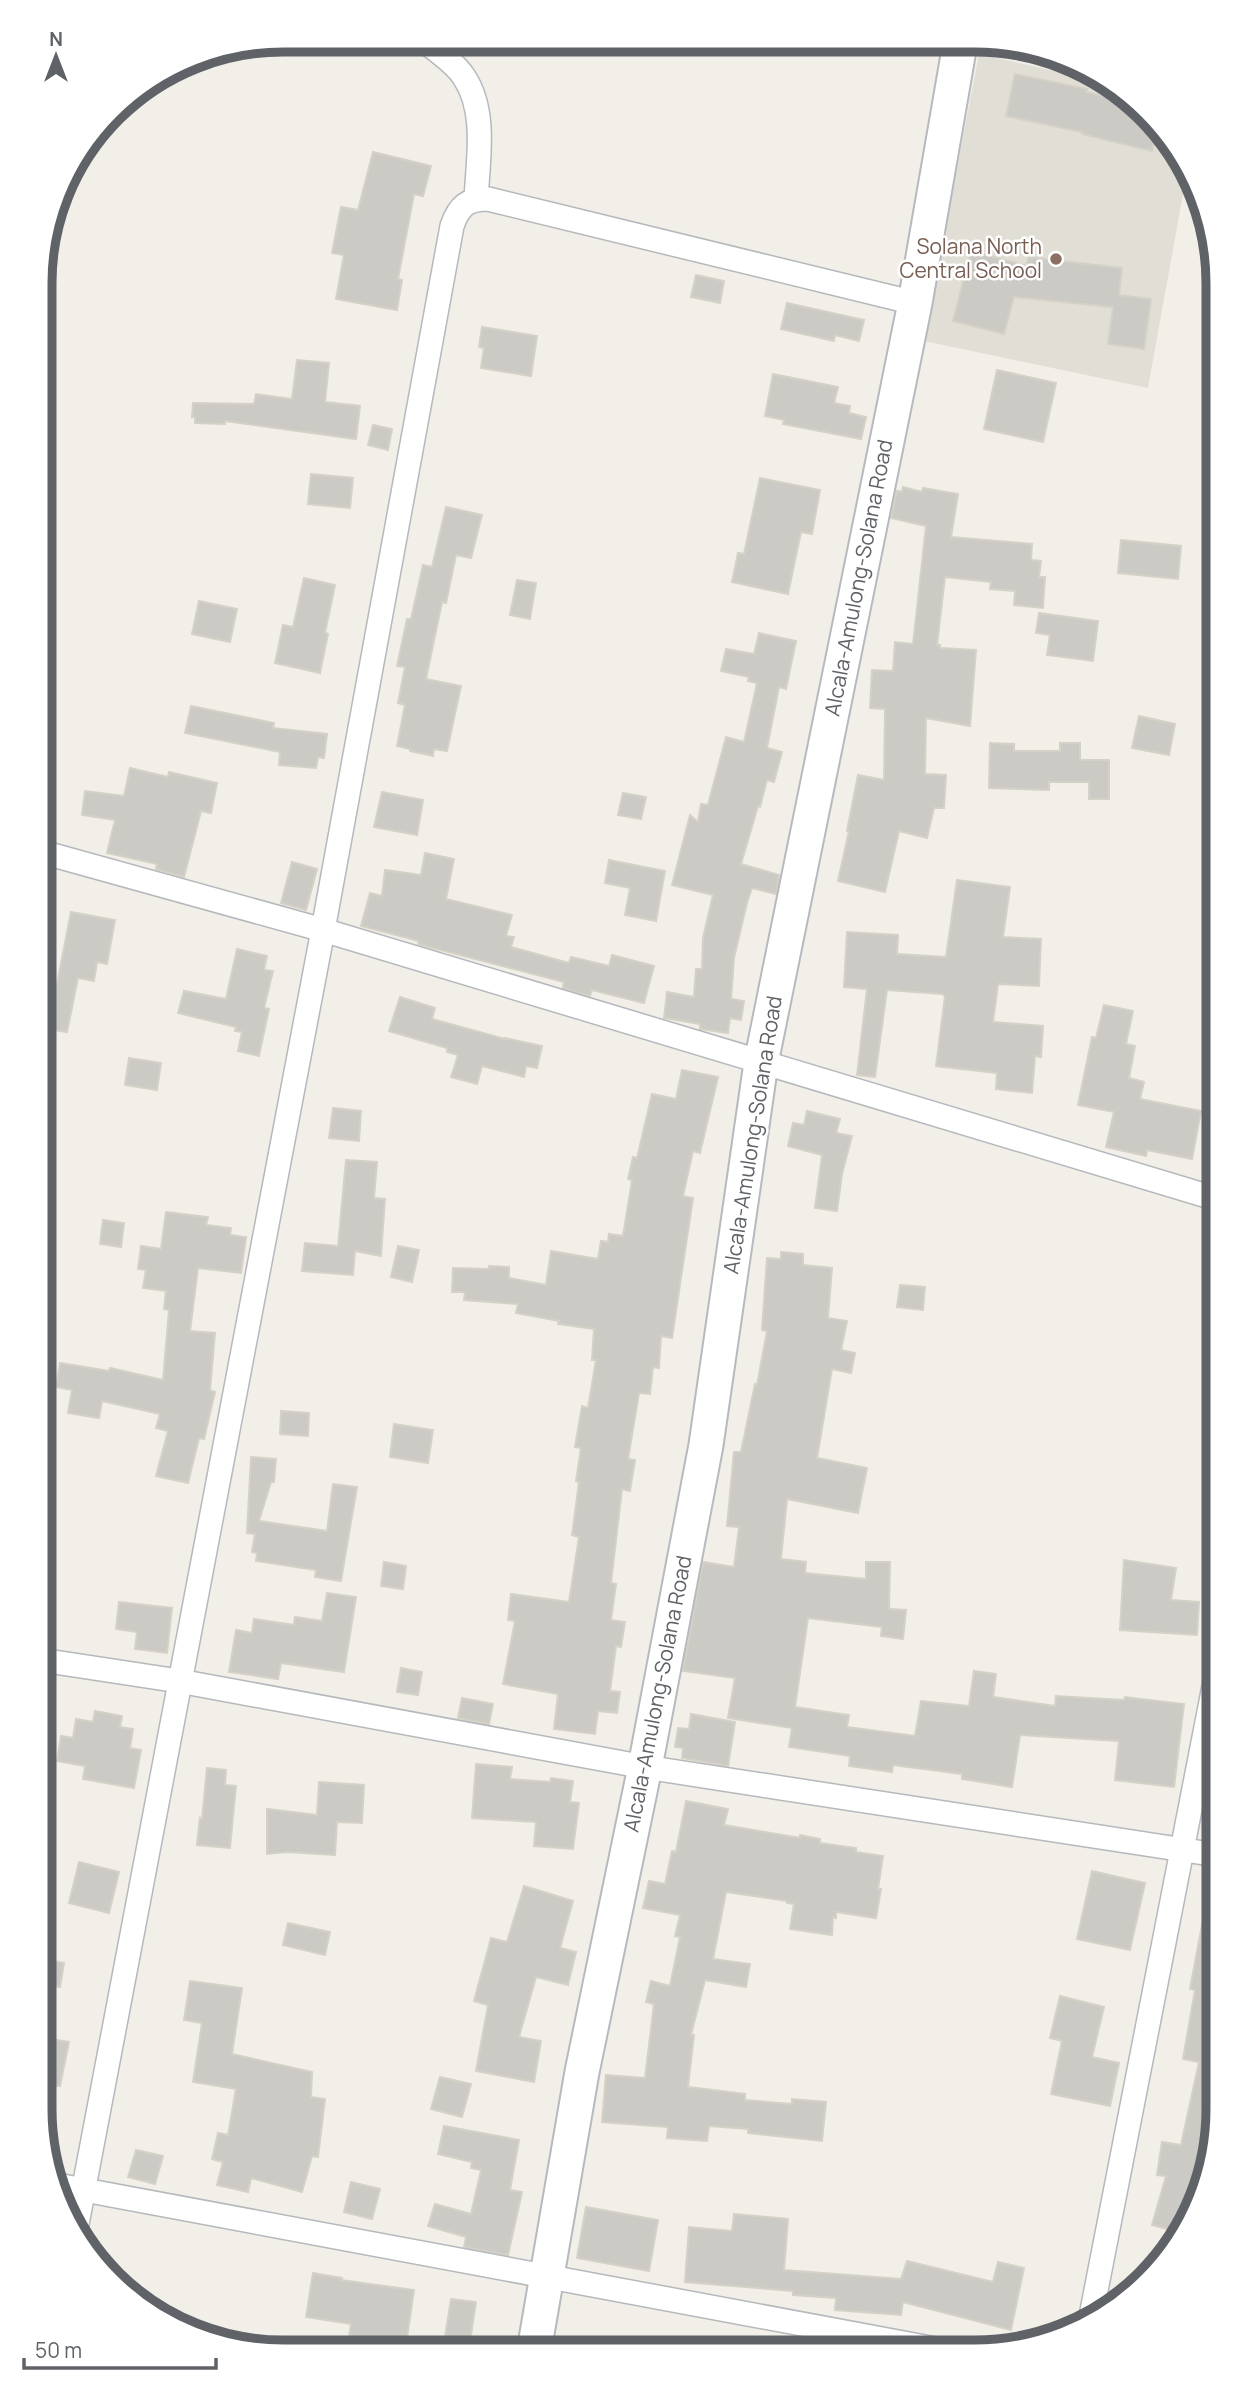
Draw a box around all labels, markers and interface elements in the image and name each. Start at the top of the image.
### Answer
north arrow [21,21,91,91]
text: N [49,26,63,52]
place label: Solana North Central School [899,232,1042,284]
marker: Solana North Central School [1048,251,1064,267]
street label: Alcala-Amulong-Solana Road [817,437,899,718]
street label: Alcala-Amulong-Solana Road [716,994,788,1276]
street label: Alcala-Amulong-Solana Road [616,1553,698,1834]
scale bar [24,2326,217,2370]
text: 50 m [35,2336,82,2364]

